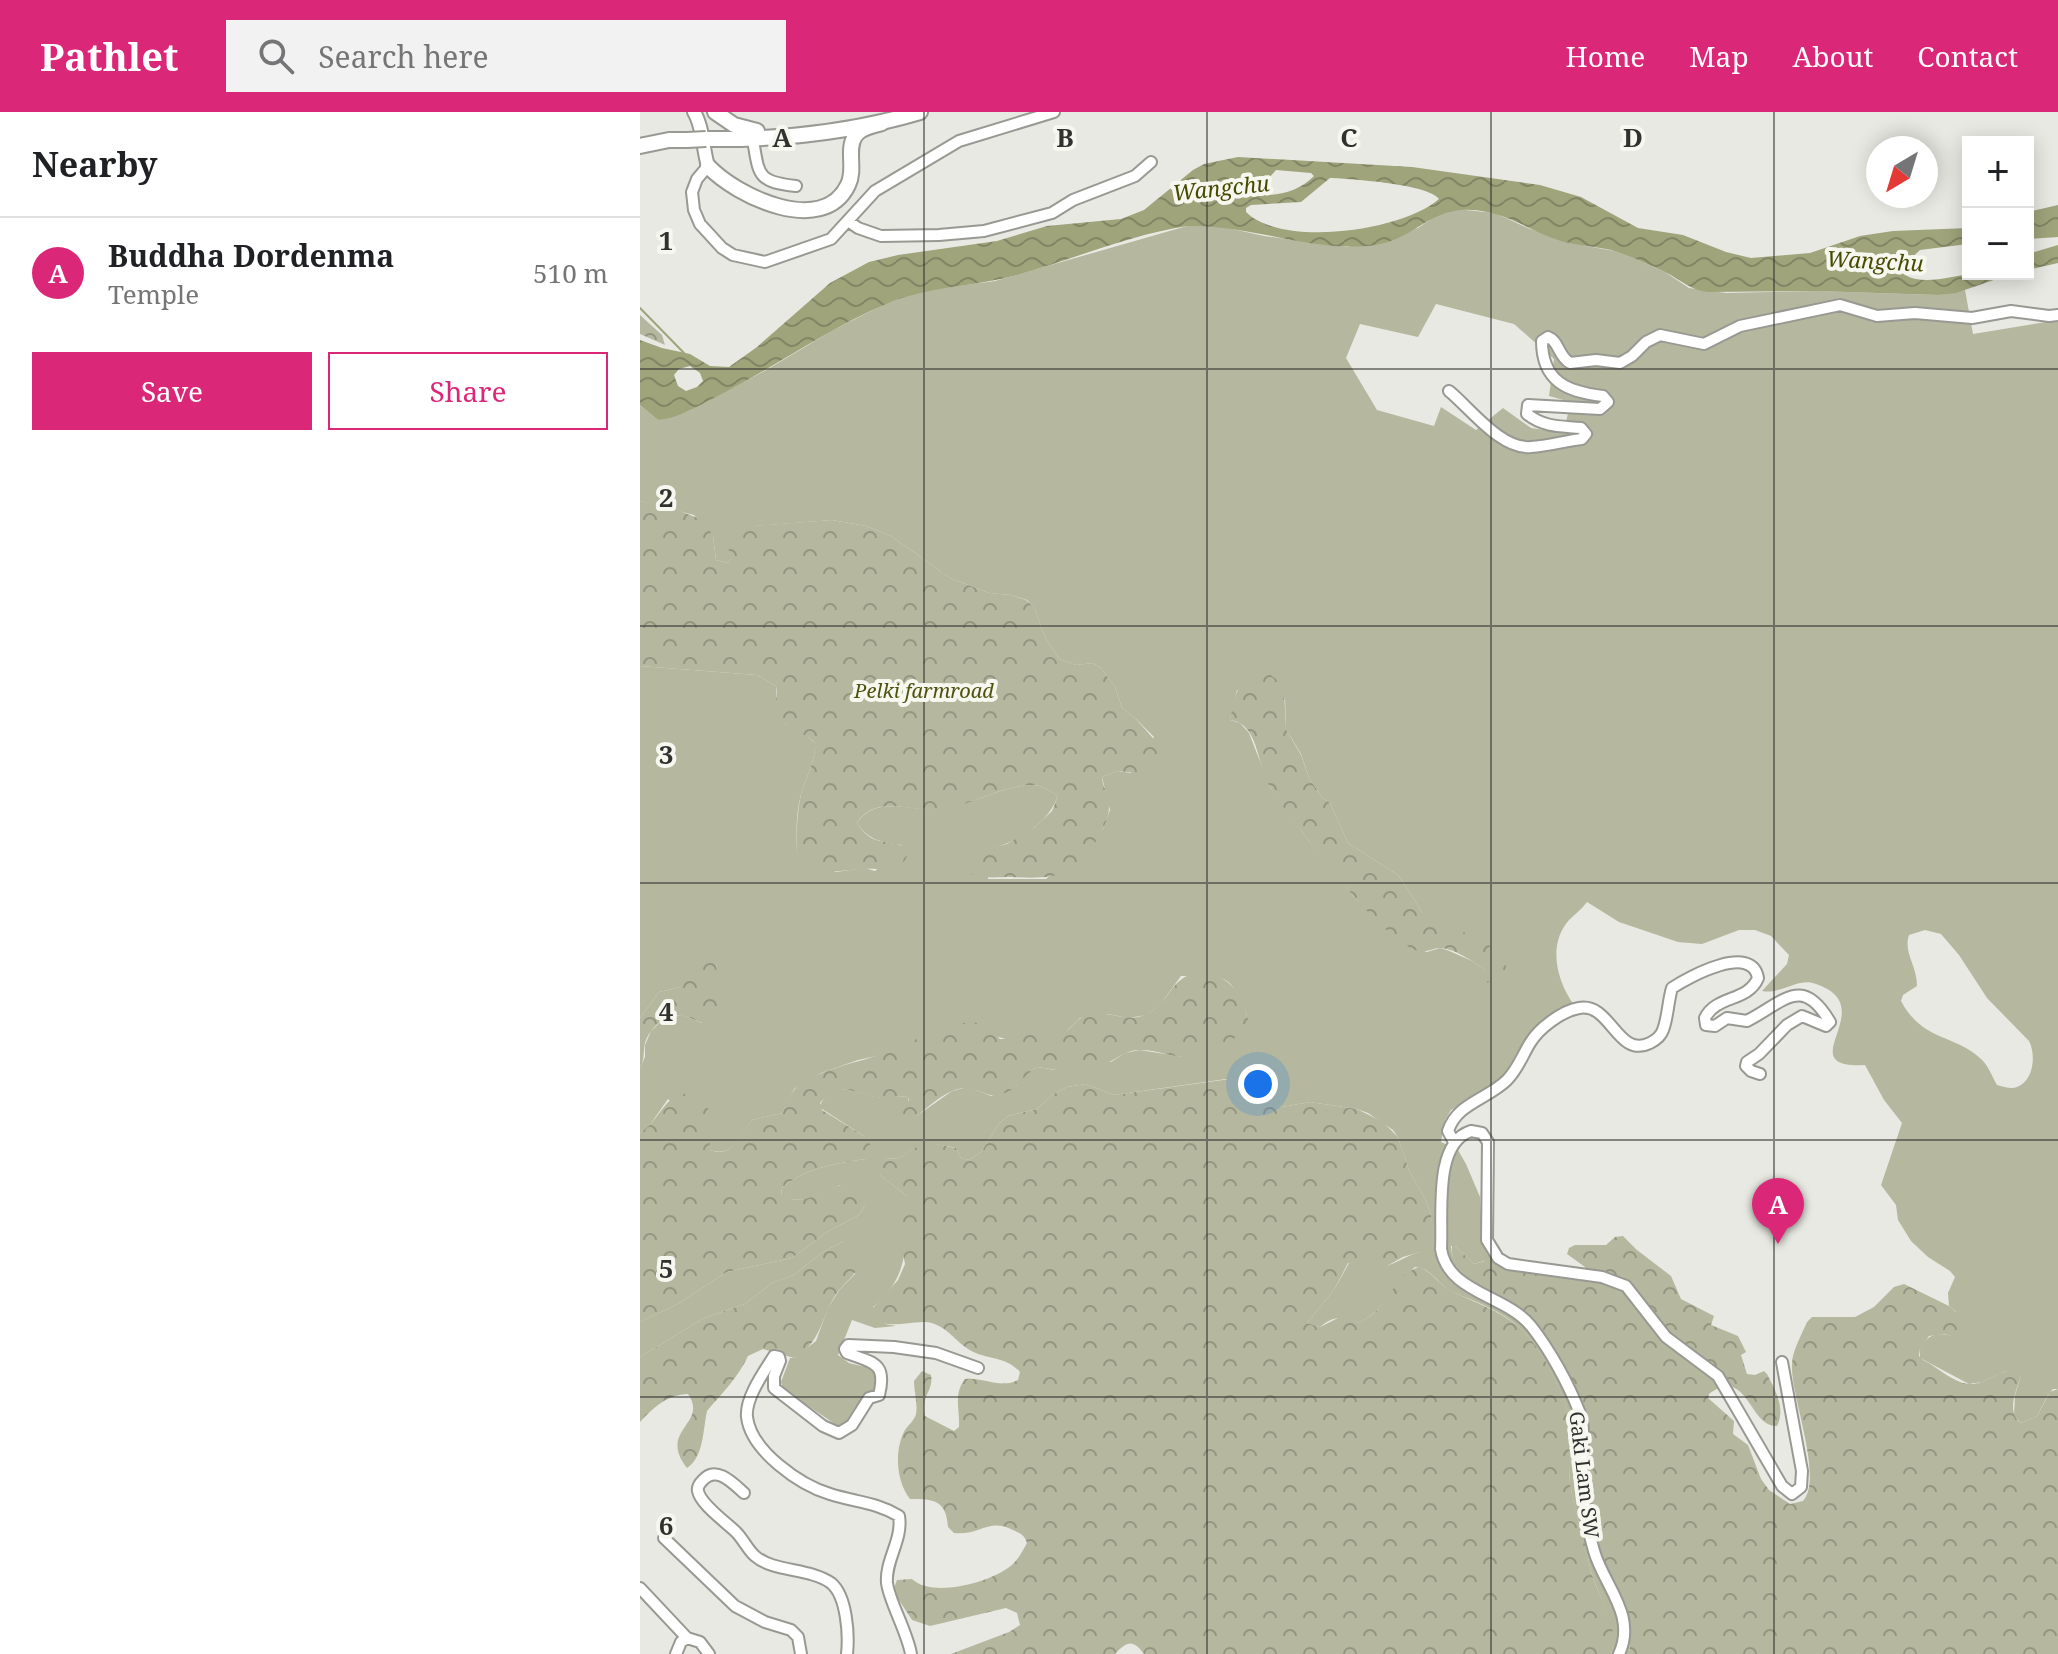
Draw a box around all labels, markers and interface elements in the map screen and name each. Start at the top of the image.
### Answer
search box [226,20,786,92]
text: Pathlet [40,30,178,82]
icon: search [254,34,298,78]
text: Search here [318,36,489,77]
text: Home [1566,37,1645,75]
text: Map [1689,37,1749,75]
text: About [1793,37,1873,75]
text: Contact [1917,37,2018,75]
text: A [772,119,792,155]
text: B [1056,119,1074,155]
text: C [1340,119,1358,155]
text: D [1623,119,1643,155]
north arrow [1866,136,1938,208]
map controls [1962,136,2034,280]
button: + [1962,136,2034,208]
text: Nearby [32,141,158,187]
water label: Wangchu [1171,167,1271,207]
button: − [1962,208,2034,280]
text: 1 [659,222,673,258]
text: Buddha Dordenma [108,235,394,276]
water label: Wangchu [1826,242,1924,278]
text: A [48,255,68,291]
text: 510 m [533,255,608,291]
text: Temple [108,276,199,312]
button: Save [32,352,312,430]
button: Share [328,352,608,430]
text: 2 [659,479,673,515]
park label: Pelki farmroad [853,677,994,704]
text: 3 [659,736,673,772]
text: 4 [659,993,674,1029]
your location [1238,1064,1278,1104]
pin: A [1752,1178,1804,1244]
text: 5 [659,1250,673,1286]
street label: Gaki Lam SW [1563,1410,1606,1540]
text: 6 [659,1507,673,1543]

